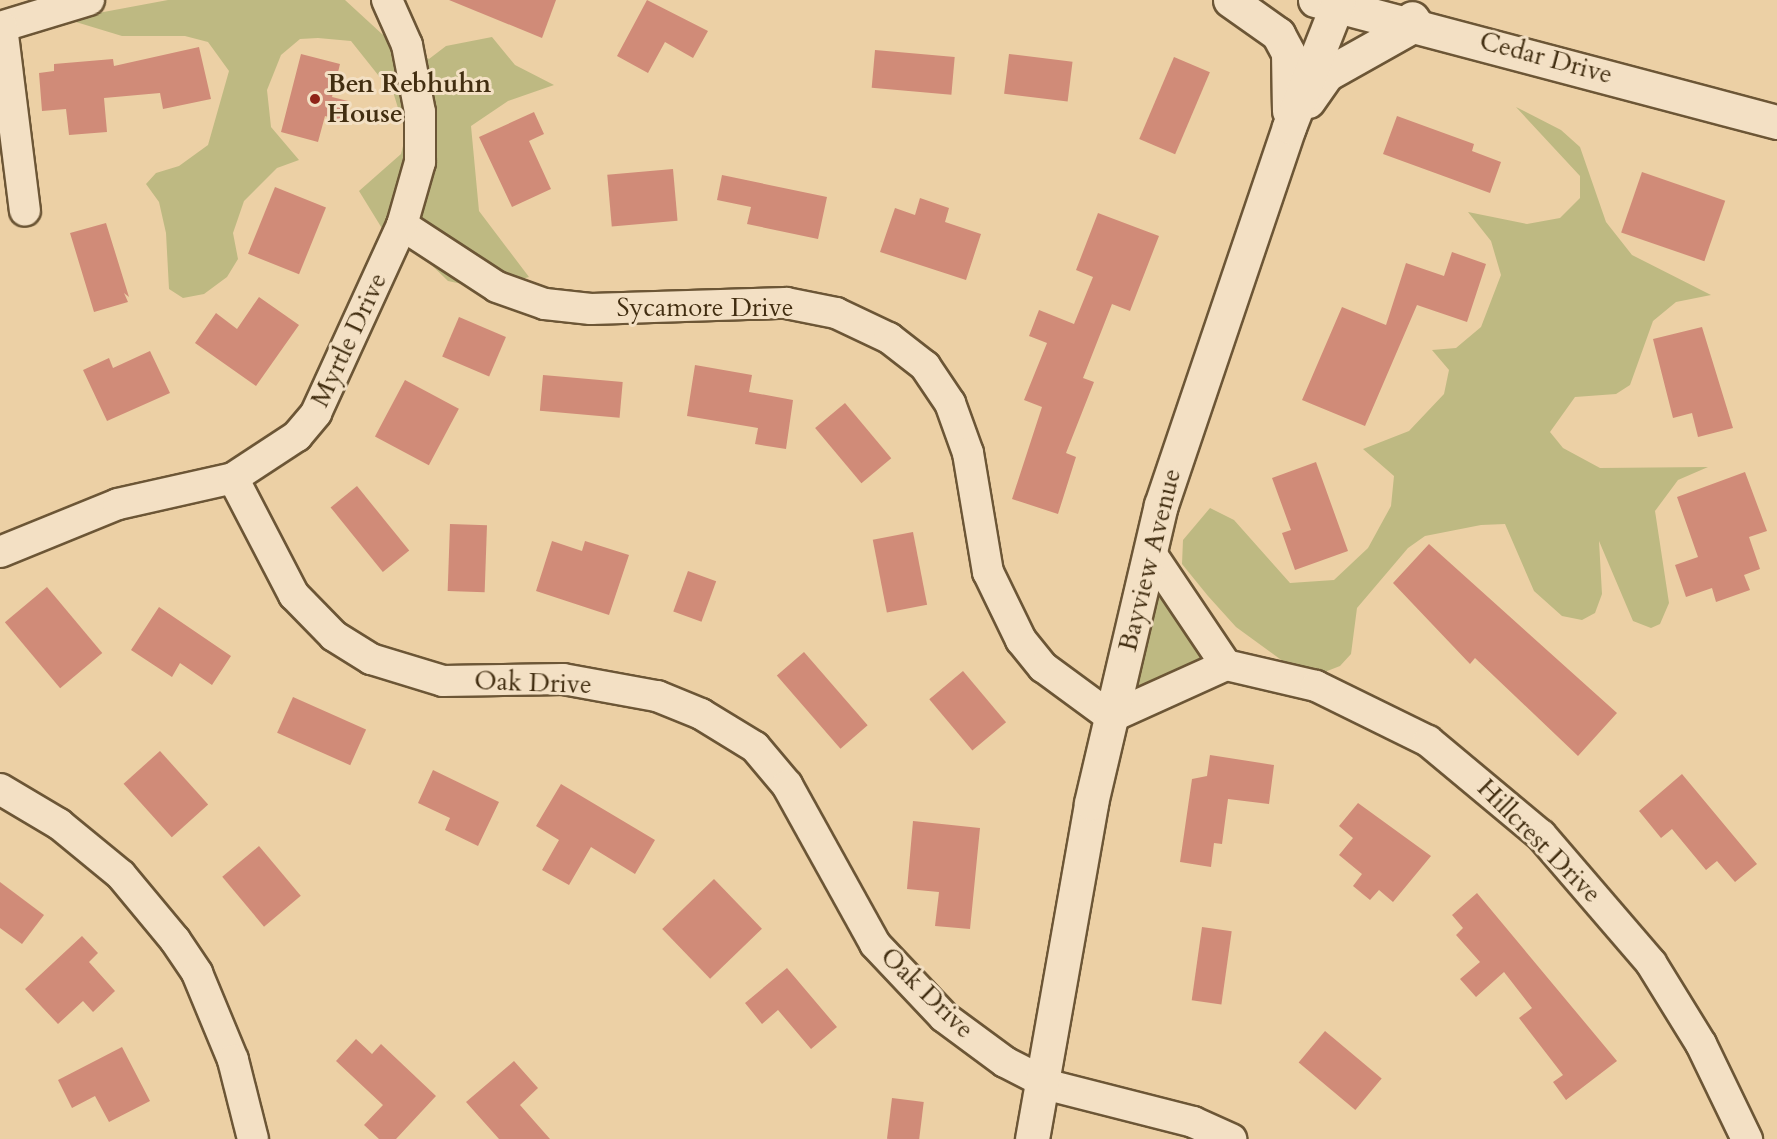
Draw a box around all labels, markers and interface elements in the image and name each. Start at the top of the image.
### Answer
street label: Cedar Drive [1476,25,1616,91]
place label: Ben Rebhuhn House [327,68,491,130]
marker: Ben Rebhuhn House [308,92,322,106]
street label: Myrtle Drive [304,268,394,412]
street label: Sycamore Drive [616,292,794,324]
street label: Bayview Avenue [1112,465,1188,655]
street label: Oak Drive [474,665,592,701]
street label: Hillcrest Drive [1471,773,1607,909]
street label: Oak Drive [874,941,980,1045]

